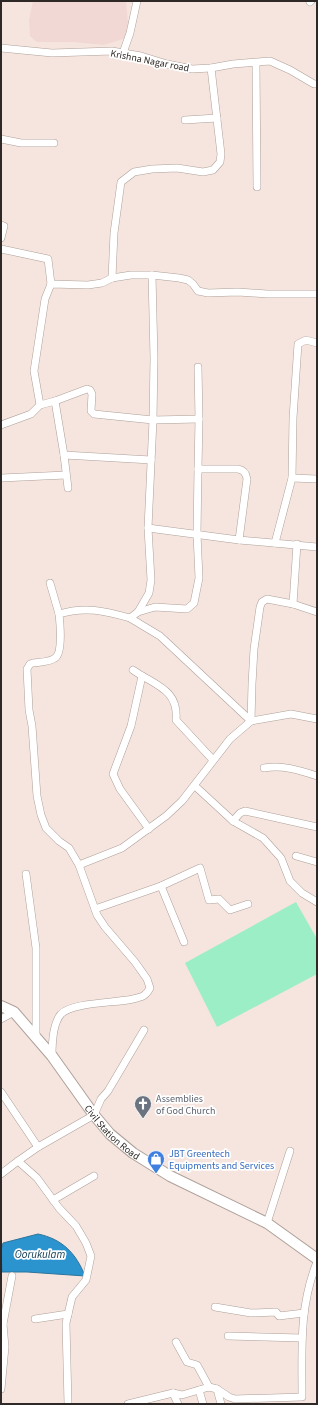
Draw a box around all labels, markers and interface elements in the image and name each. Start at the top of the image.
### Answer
street label: Krishna Nagar road [109,46,190,75]
place label: Assemblies of God Church [156,1092,215,1118]
church icon: Assemblies of God Church [133,1094,153,1119]
street label: Civil Station Road [81,1102,142,1164]
place label: JBT Greentech Equipments and Services [169,1147,274,1173]
shop icon: JBT Greentech Equipments and Services [146,1149,166,1174]
water label: Oorukulam [15,1247,65,1262]

